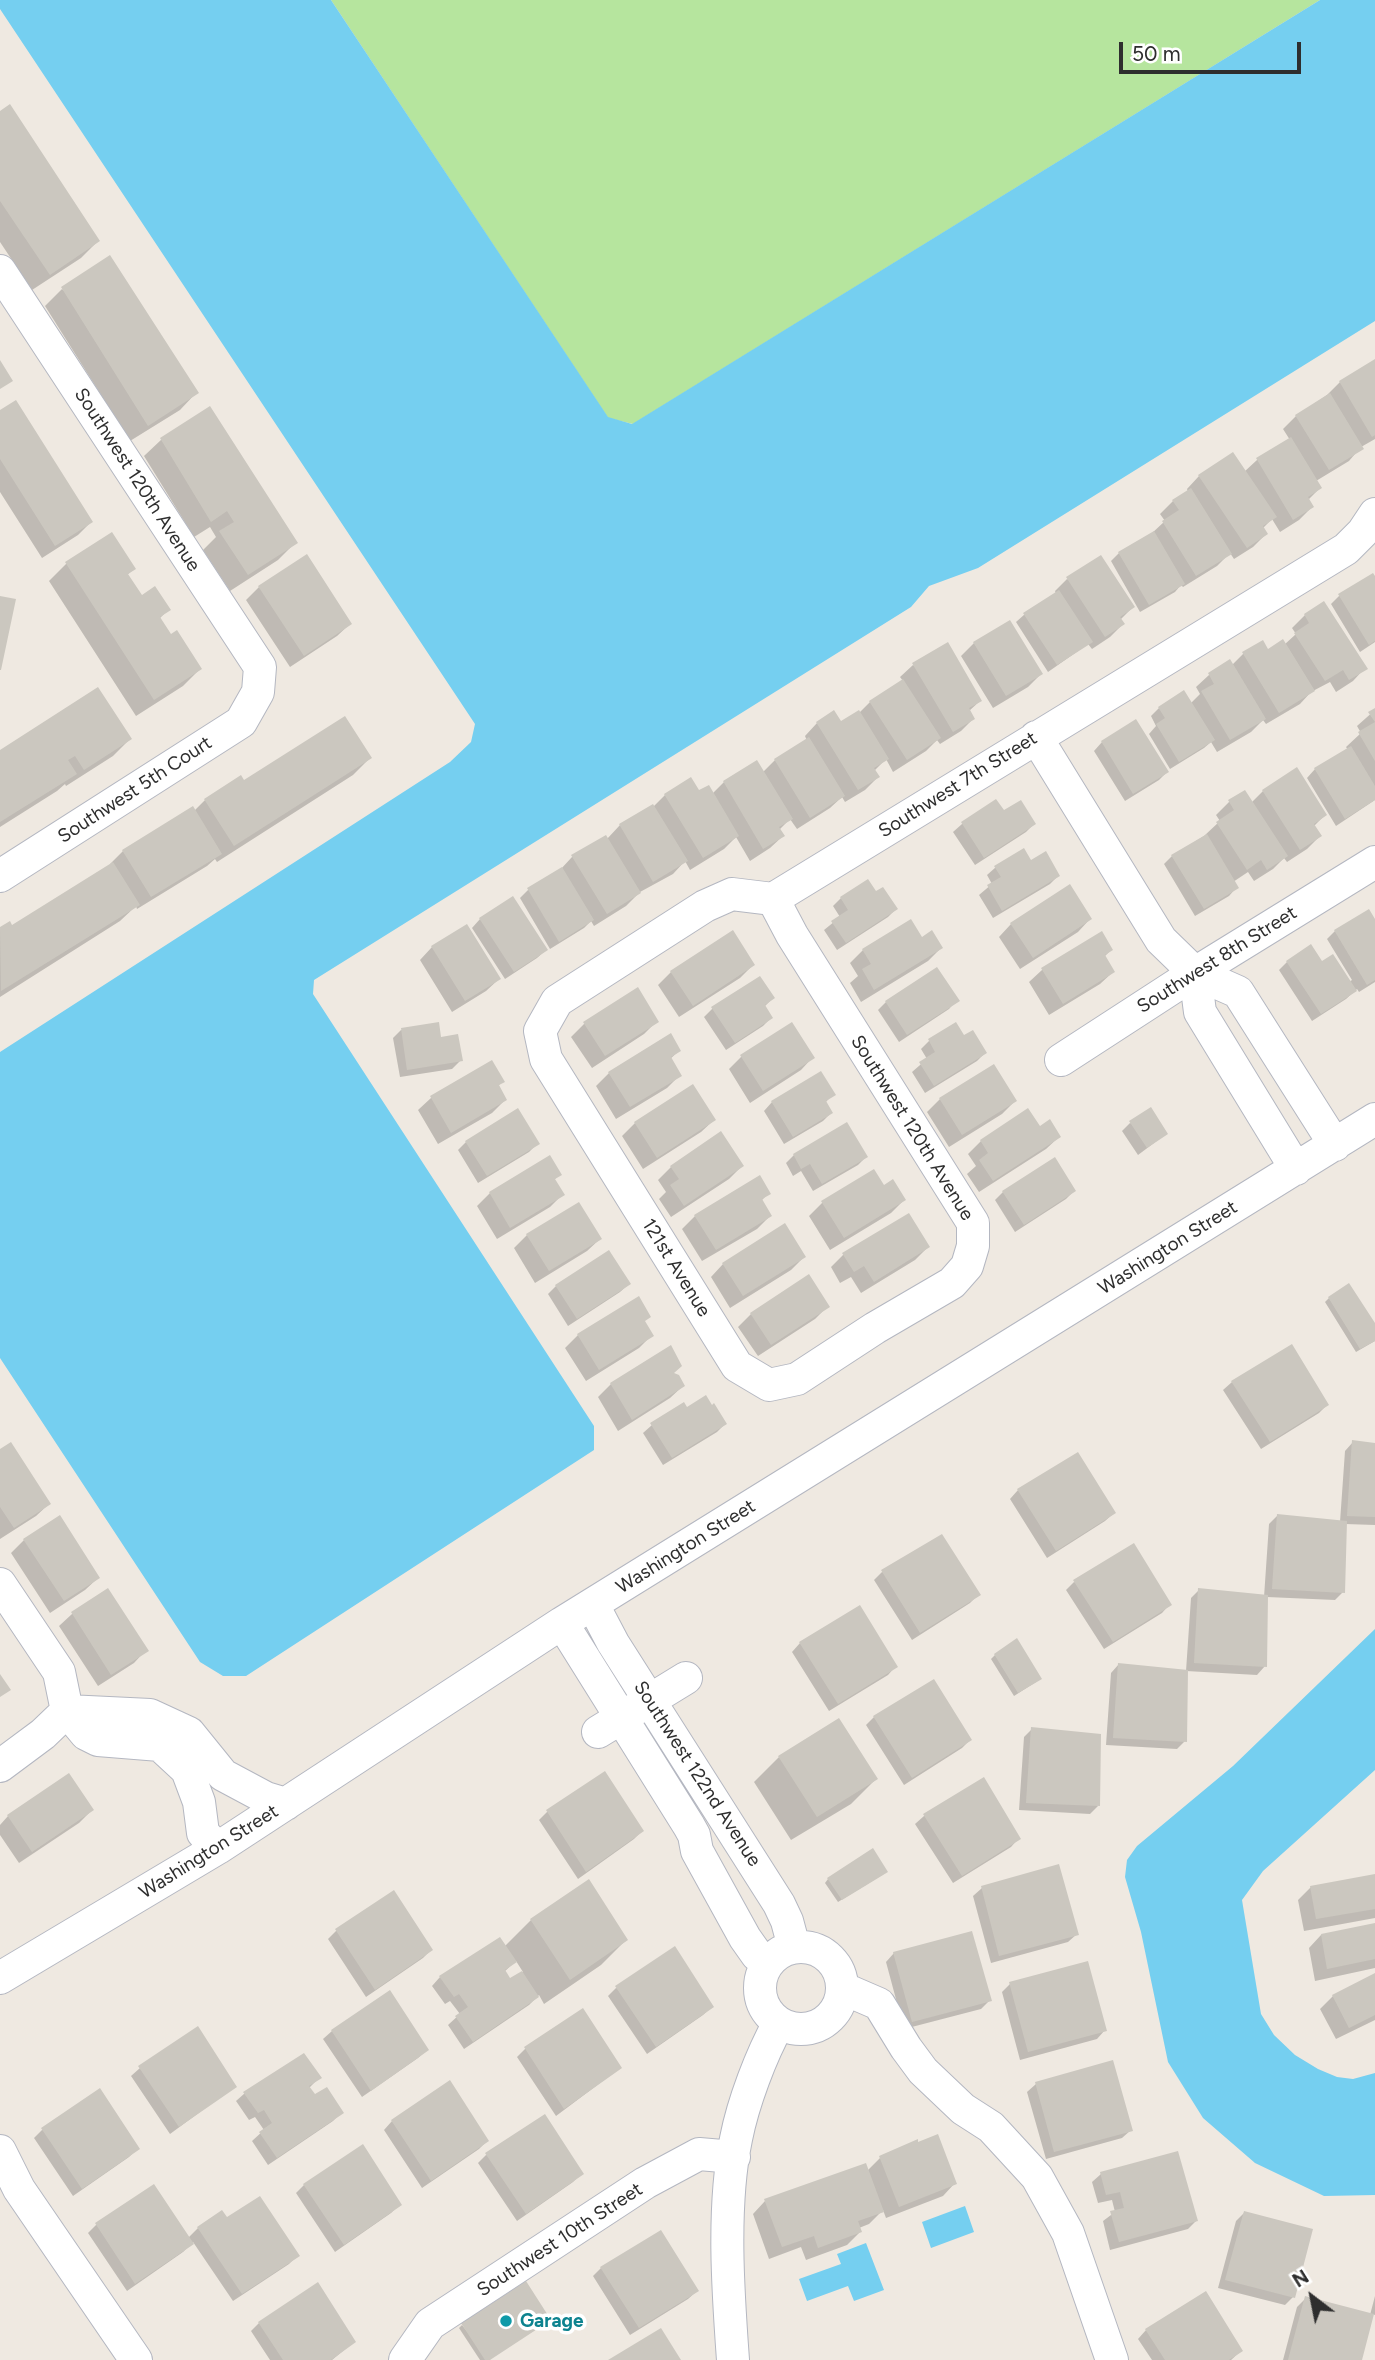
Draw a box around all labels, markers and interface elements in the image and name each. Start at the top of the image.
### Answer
scale bar [1123,28,1305,72]
text: 50 m [1132,41,1181,66]
street label: Southwest 120th Avenue [69,384,205,576]
street label: Southwest 7th Street [875,727,1041,843]
street label: Southwest 5th Court [54,732,216,848]
street label: Southwest 8th Street [1133,902,1301,1018]
street label: Southwest 120th Avenue [846,1031,978,1225]
street label: Washington Street [1094,1196,1242,1300]
street label: 121st Avenue [637,1215,715,1321]
street label: Washington Street [612,1495,760,1599]
street label: Southwest 122nd Avenue [628,1677,766,1871]
street label: Washington Street [135,1800,283,1904]
street label: Southwest 10th Street [473,2178,647,2302]
north arrow [1277,2262,1347,2332]
text: N [1288,2265,1313,2292]
place label: Garage [520,2310,584,2332]
marker: Garage [498,2313,514,2329]

